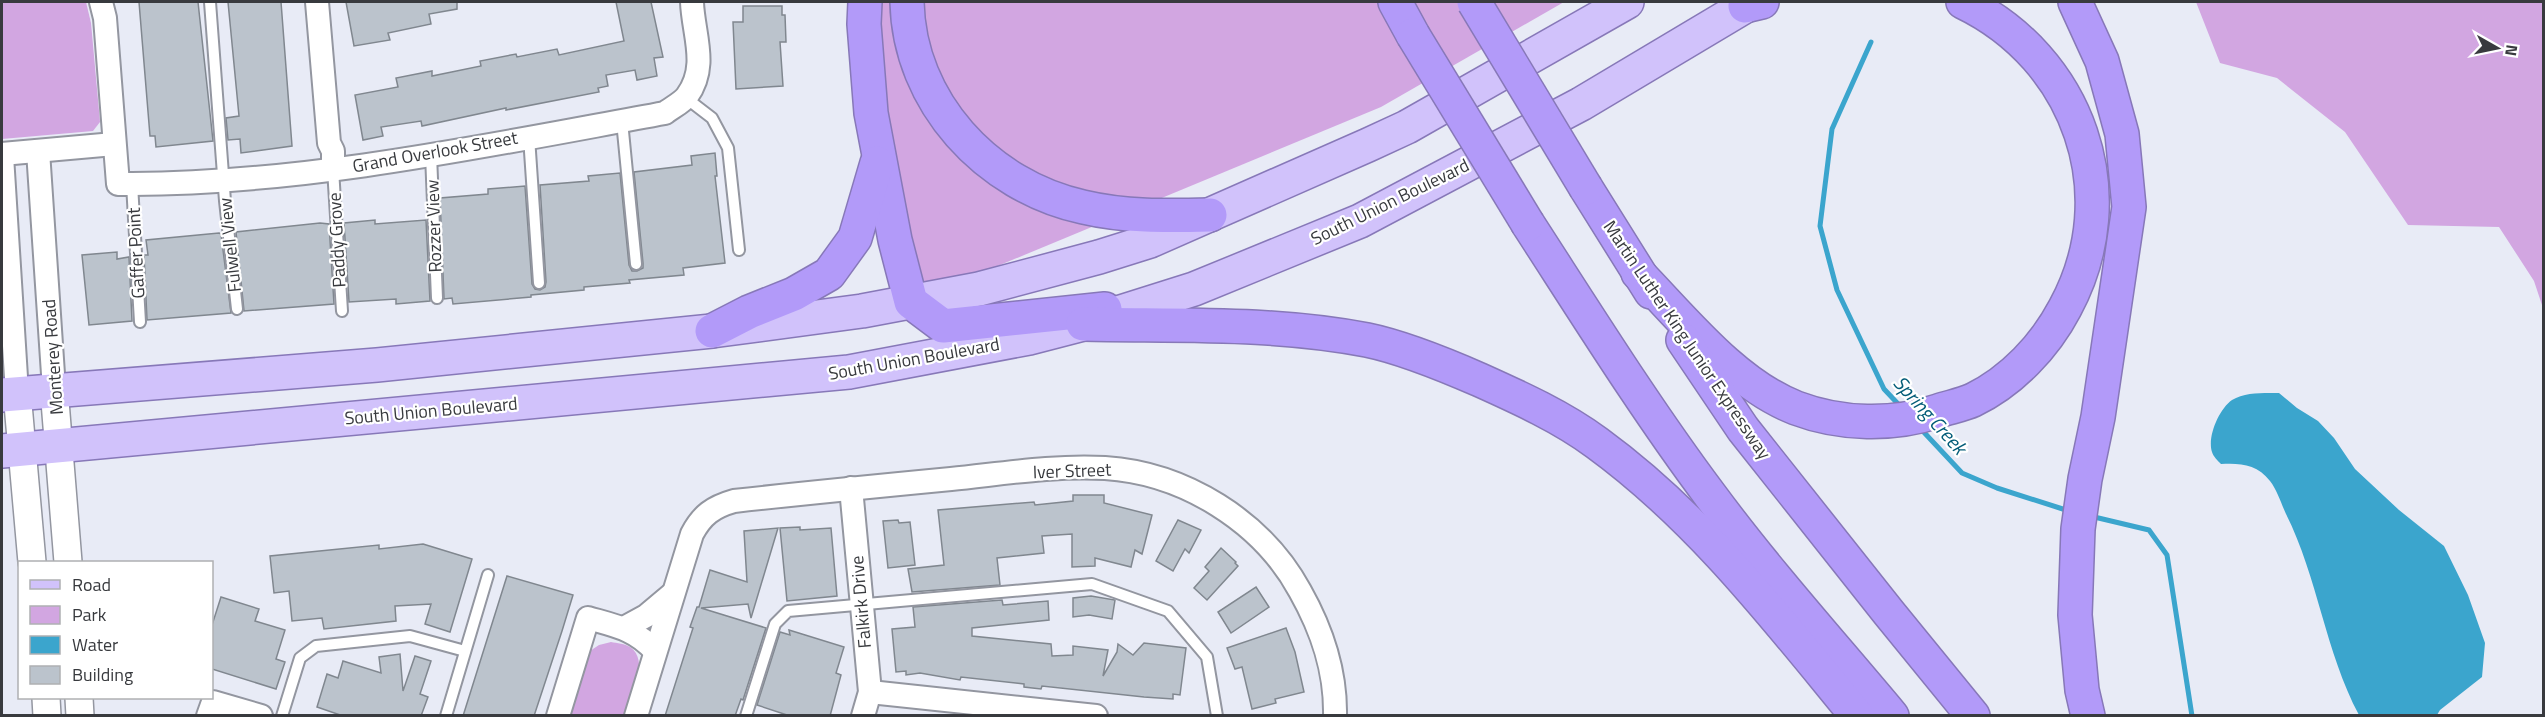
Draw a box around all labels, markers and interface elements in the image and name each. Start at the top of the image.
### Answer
north arrow [2467,18,2527,78]
text: N [2499,43,2525,58]
street label: Grand Overlook Street [350,124,520,179]
street label: South Union Boulevard [1306,151,1474,252]
street label: Rozzer View [418,179,449,273]
street label: Paddy Grove [321,192,352,288]
street label: Fulwell View [211,196,248,294]
street label: Gaffer Point [120,206,151,299]
street label: Martin Luther King Junior Expressway [1597,215,1778,465]
street label: Monterey Road [35,298,70,416]
street label: South Union Boulevard [826,330,1002,387]
water label: Spring Creek [1886,368,1976,463]
street label: South Union Boulevard [343,389,519,432]
street label: Iver Street [1032,456,1112,485]
street label: Falkirk Drive [843,555,878,649]
legend [18,561,213,699]
text: Road [72,571,111,598]
text: Park [72,601,107,628]
text: Water [72,631,118,658]
text: Building [72,661,133,688]

